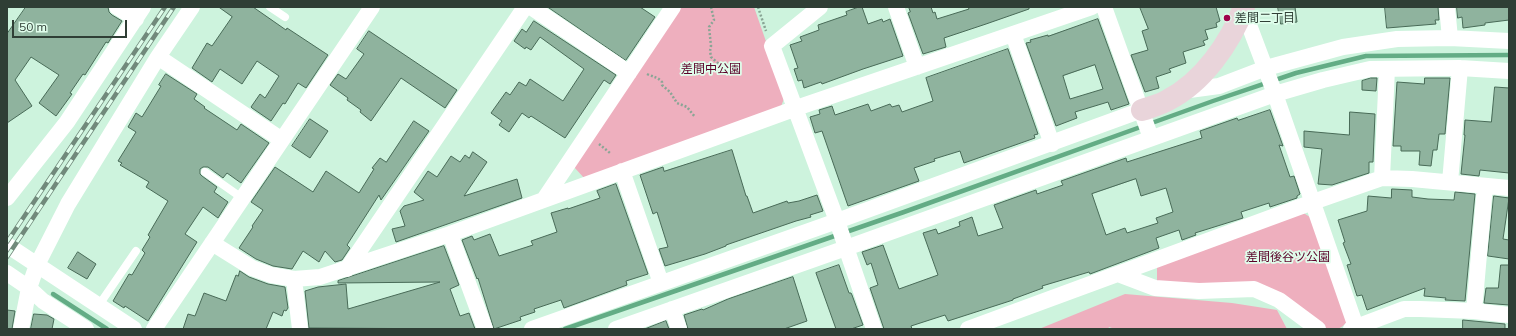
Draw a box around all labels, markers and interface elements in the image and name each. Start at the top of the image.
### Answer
place label: 差間二丁目 [1235,11,1295,25]
scale bar [14,12,129,38]
marker: 差間二丁目 [1222,13,1232,23]
text: 50 m [19,19,47,34]
park label: 差間中公園 [681,62,741,76]
park label: 差間後谷ツ公園 [1246,250,1330,264]

